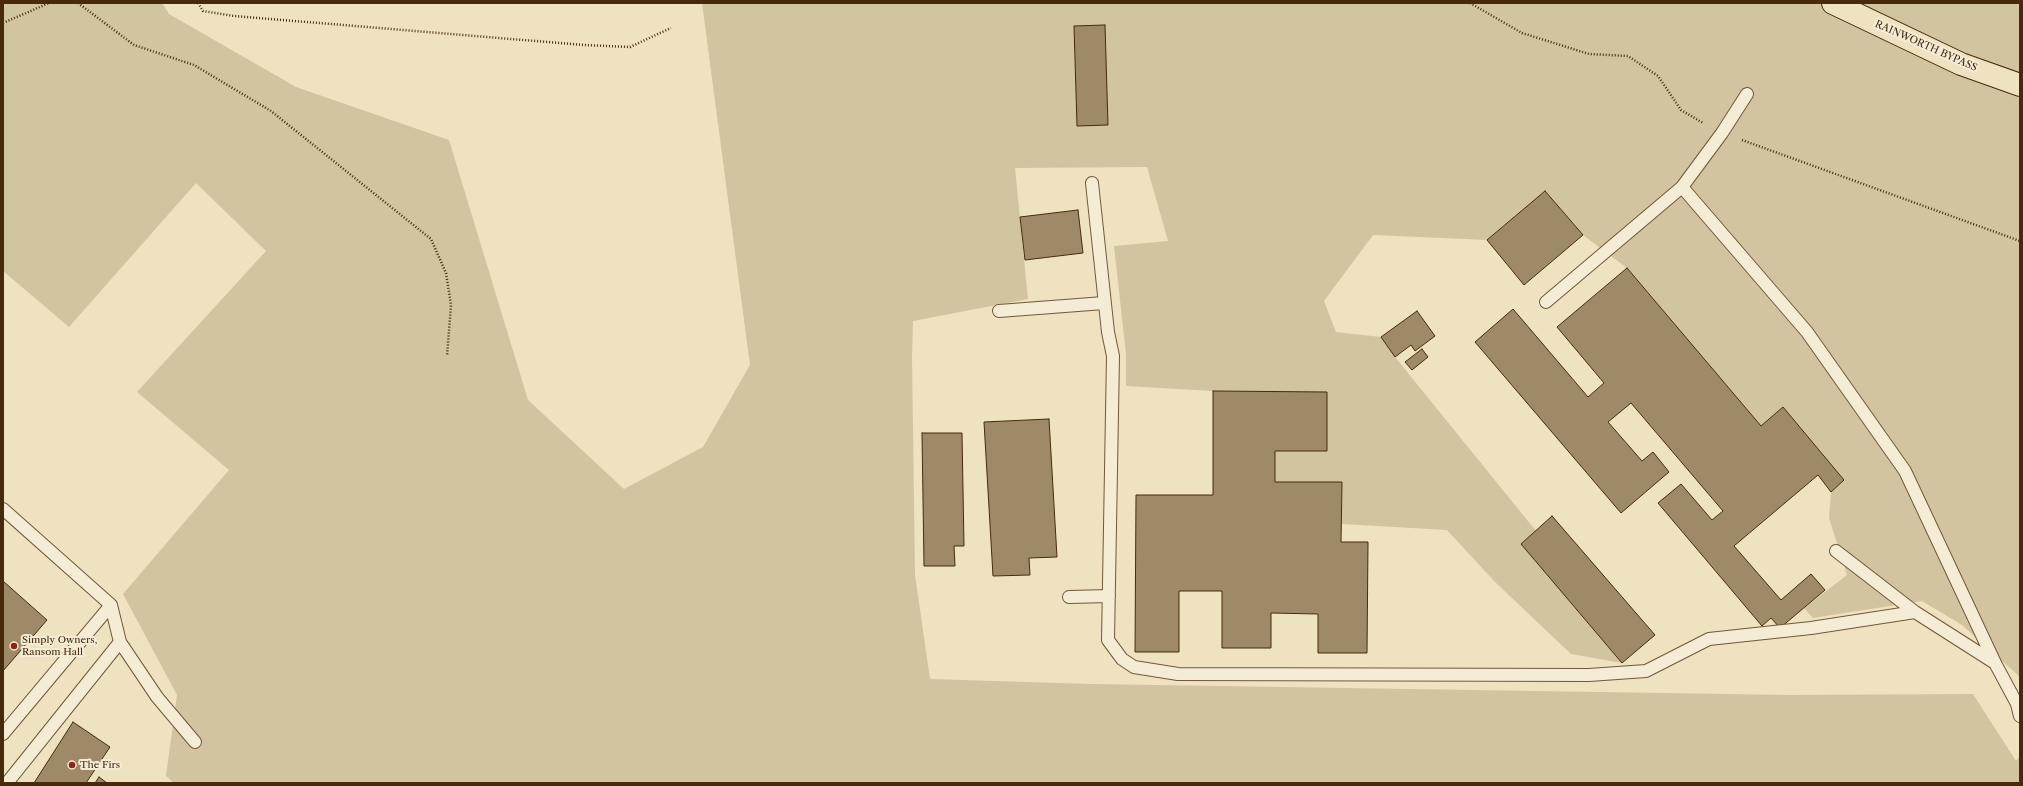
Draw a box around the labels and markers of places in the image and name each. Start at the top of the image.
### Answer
place label: Simply Owners, Ransom Hall [22,634,97,658]
marker: Simply Owners, Ransom Hall [9,641,19,651]
place label: The Firs [80,759,120,771]
marker: The Firs [67,760,77,770]

